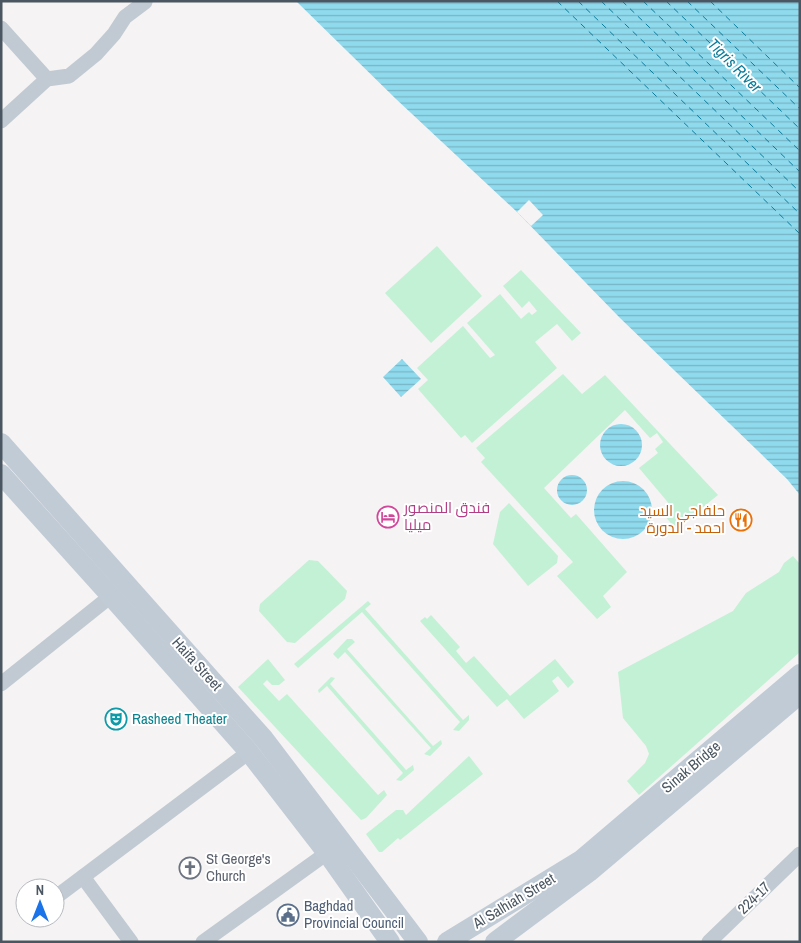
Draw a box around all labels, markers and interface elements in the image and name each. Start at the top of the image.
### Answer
water label: Tigris River [703,33,767,97]
place label: فندق المنصور ميليا [403,497,490,535]
place label: حلفاجي السيد احمد - الدورة [640,500,725,538]
hotel icon: فندق المنصور ميليا [376,505,400,529]
restaurant icon: حلفاجي السيد احمد - الدورة [729,508,753,532]
street label: Haifa Street [168,632,228,696]
theatre icon: Rasheed Theater [104,707,128,731]
place label: Rasheed Theater [132,708,227,729]
street label: Sinak Bridge [657,736,725,798]
place label: St George's Church [206,848,271,886]
church icon: St George's Church [178,856,202,880]
street label: Al Salhiah Street [468,868,559,934]
street label: 224-17 [733,877,775,918]
north arrow [15,878,65,928]
text: N [36,881,44,899]
place label: Baghdad Provincial Council [304,895,404,933]
public building icon: Baghdad Provincial Council [276,903,300,927]

